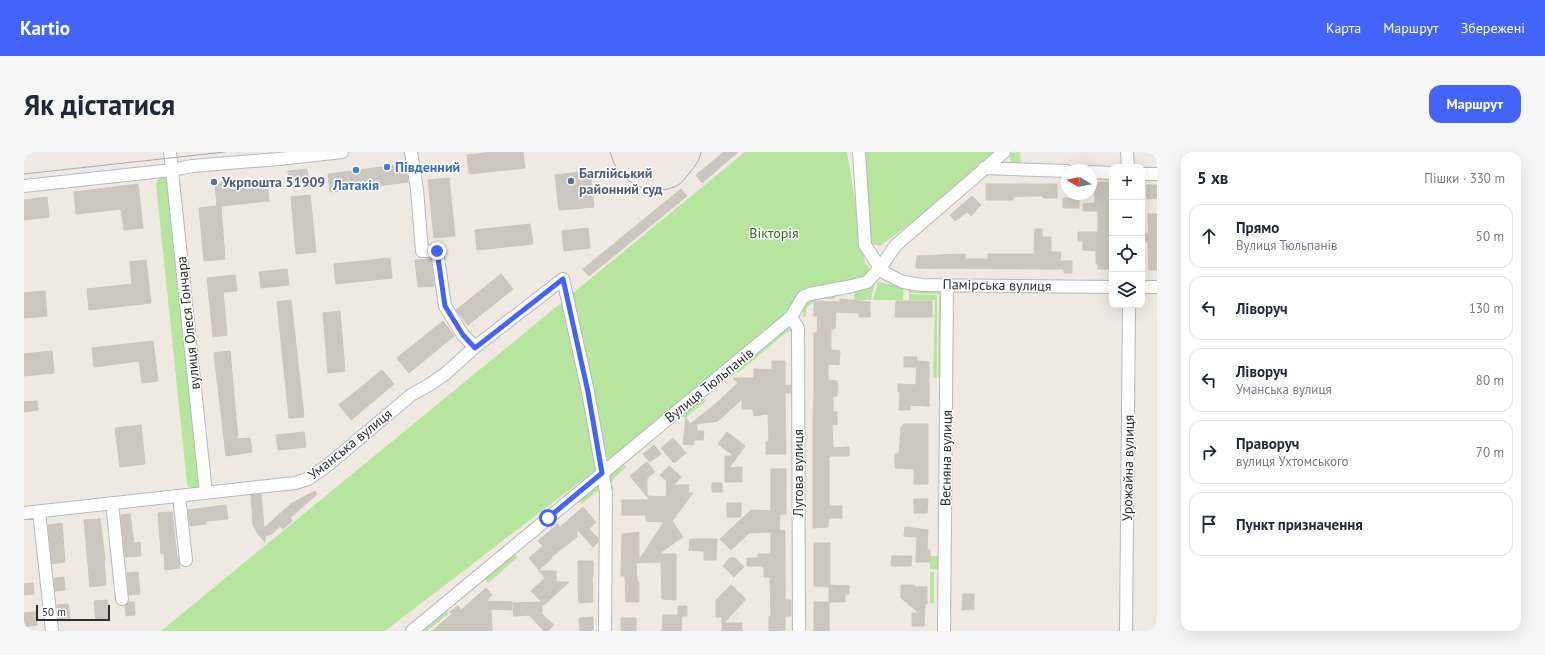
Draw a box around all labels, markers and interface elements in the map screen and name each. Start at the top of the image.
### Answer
text: Kartio [20,16,70,40]
text: Карта [1326,19,1361,37]
text: Маршрут [1383,19,1439,37]
text: Збережені [1461,19,1525,37]
button: Маршрут [1429,85,1521,123]
text: Як дістатися [24,86,175,123]
place label: Південний [395,158,460,176]
marker: Південний [382,162,392,172]
place label: Баглійський районний суд [579,164,663,198]
north arrow [1061,164,1097,200]
map controls [1109,164,1145,308]
button: + [1109,164,1145,200]
marker: Латакія [351,165,361,175]
text: 5 хв [1197,167,1228,189]
text: Пішки · 330 m [1424,170,1505,187]
place label: Укрпошта 51909 [221,173,325,191]
place label: Латакія [332,176,379,194]
marker: Баглійський районний суд [566,176,576,186]
marker: Укрпошта 51909 [209,177,219,187]
button: − [1109,200,1145,236]
text: Прямо [1236,218,1279,237]
park label: Вікторія [749,224,799,242]
icon: ahead [1198,225,1220,247]
text: 50 m [1476,228,1504,245]
button: locate [1109,236,1145,272]
text: Вулиця Тюльпанів [1236,237,1338,254]
route end [428,242,446,260]
street label: вулиця Олеся Гончара [172,255,204,391]
button: layers [1109,272,1145,308]
street label: Памірська вулиця [942,275,1052,295]
icon: left [1198,297,1220,319]
text: Ліворуч [1236,299,1288,318]
text: 130 m [1469,300,1504,317]
street label: Вулиця Тюльпанів [661,344,757,426]
text: Ліворуч [1236,362,1288,381]
icon: left [1198,369,1220,391]
text: 80 m [1476,372,1504,389]
text: Уманська вулиця [1236,381,1332,398]
street label: Уманська вулиця [304,405,396,483]
street label: Весняна вулиця [936,410,956,506]
street label: Урожайна вулиця [1118,415,1138,521]
street label: Лугова вулиця [789,429,807,518]
text: Праворуч [1236,434,1299,453]
icon: right [1198,441,1220,463]
text: 70 m [1476,444,1504,461]
text: вулиця Ухтомського [1236,453,1349,470]
route start [539,509,557,527]
icon: arrive [1198,513,1220,535]
text: Пункт призначення [1236,515,1363,534]
scale bar [36,603,110,622]
text: 50 m [42,605,66,619]

